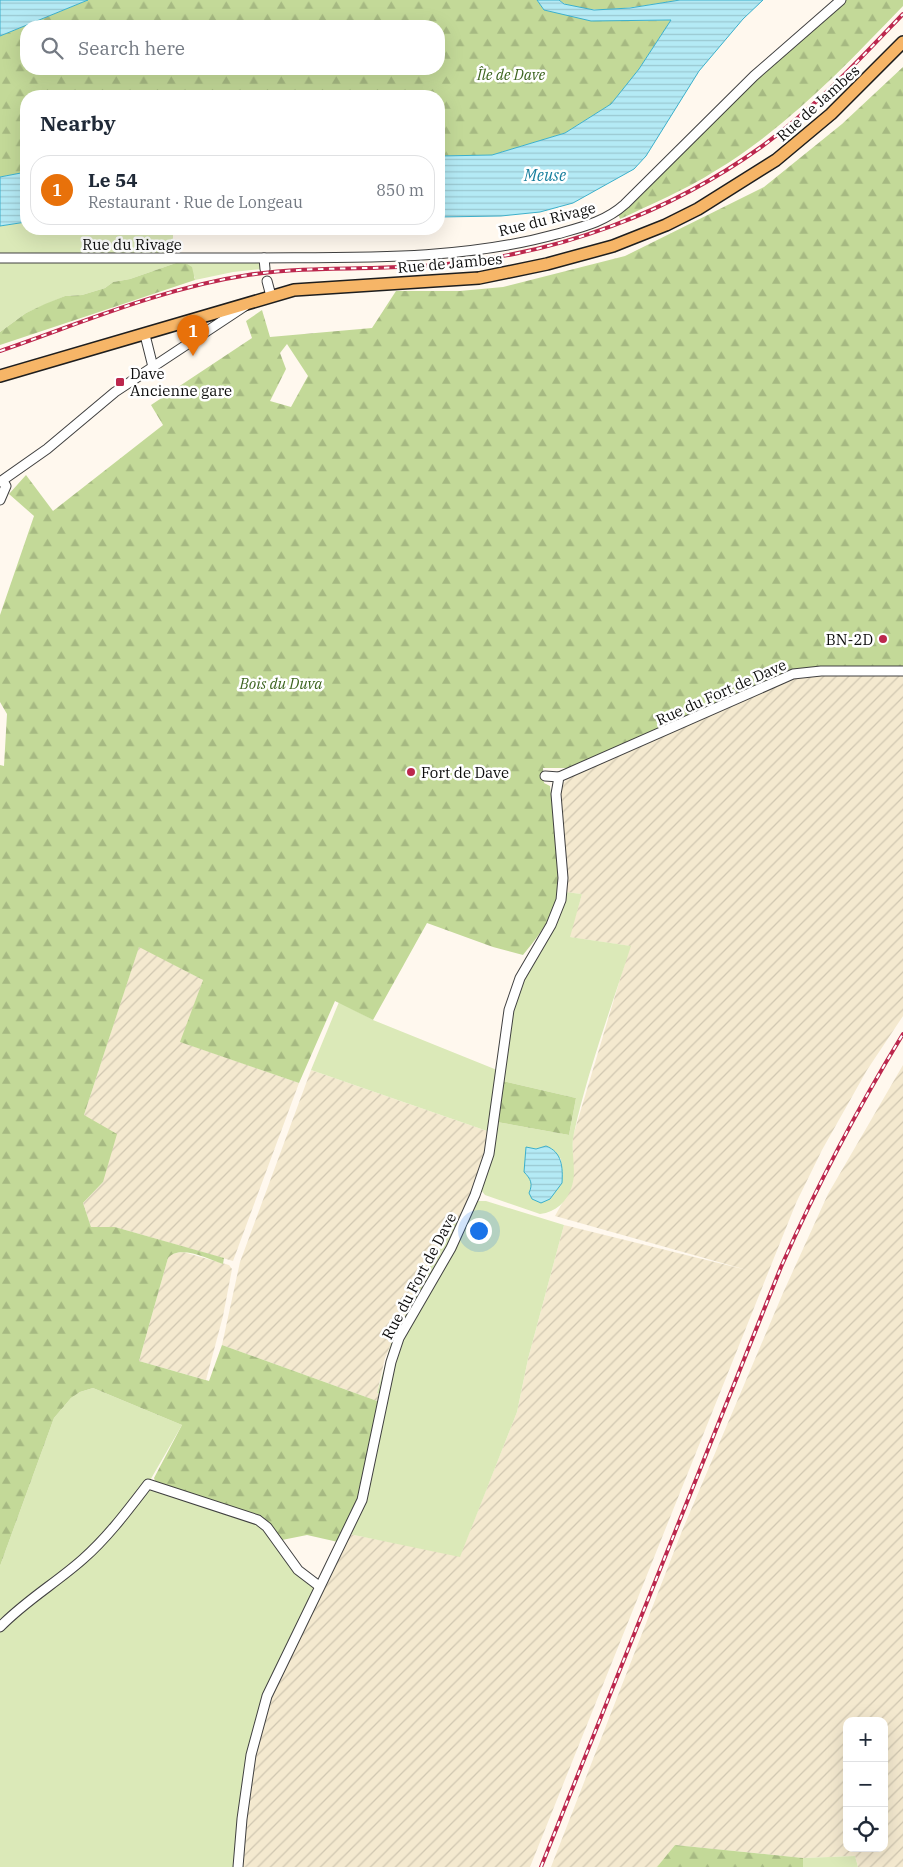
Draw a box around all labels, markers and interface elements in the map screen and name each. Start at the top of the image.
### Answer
search box [20,20,445,75]
icon: search [38,34,66,62]
text: Search here [78,36,185,60]
street label: Rue de Jambes [773,61,863,145]
park label: Île de Dave [476,65,545,84]
text: Nearby [40,109,116,137]
water label: Meuse [523,165,566,185]
text: Le 54 [88,168,138,192]
text: 1 [52,180,62,200]
text: 850 m [376,180,424,200]
text: Restaurant · Rue de Longeau [88,192,303,212]
street label: Rue du Rivage [496,198,598,240]
street label: Rue du Rivage [82,235,182,254]
street label: Rue de Jambes [397,249,503,277]
pin: 1 [177,315,209,356]
place label: Dave Ancienne gare [130,364,232,400]
marker: Dave Ancienne gare [114,376,126,388]
place label: BN-2D [826,630,873,649]
marker: BN-2D [877,633,889,645]
street label: Rue du Fort de Dave [653,655,789,729]
park label: Bois du Duva [239,674,323,693]
place label: Fort de Dave [421,763,509,782]
marker: Fort de Dave [405,766,417,778]
street label: Rue du Fort de Dave [378,1209,460,1343]
your location [466,1218,492,1244]
map controls [843,1717,888,1852]
button: + [843,1717,888,1762]
button: − [843,1762,888,1807]
button: locate [843,1807,888,1852]

